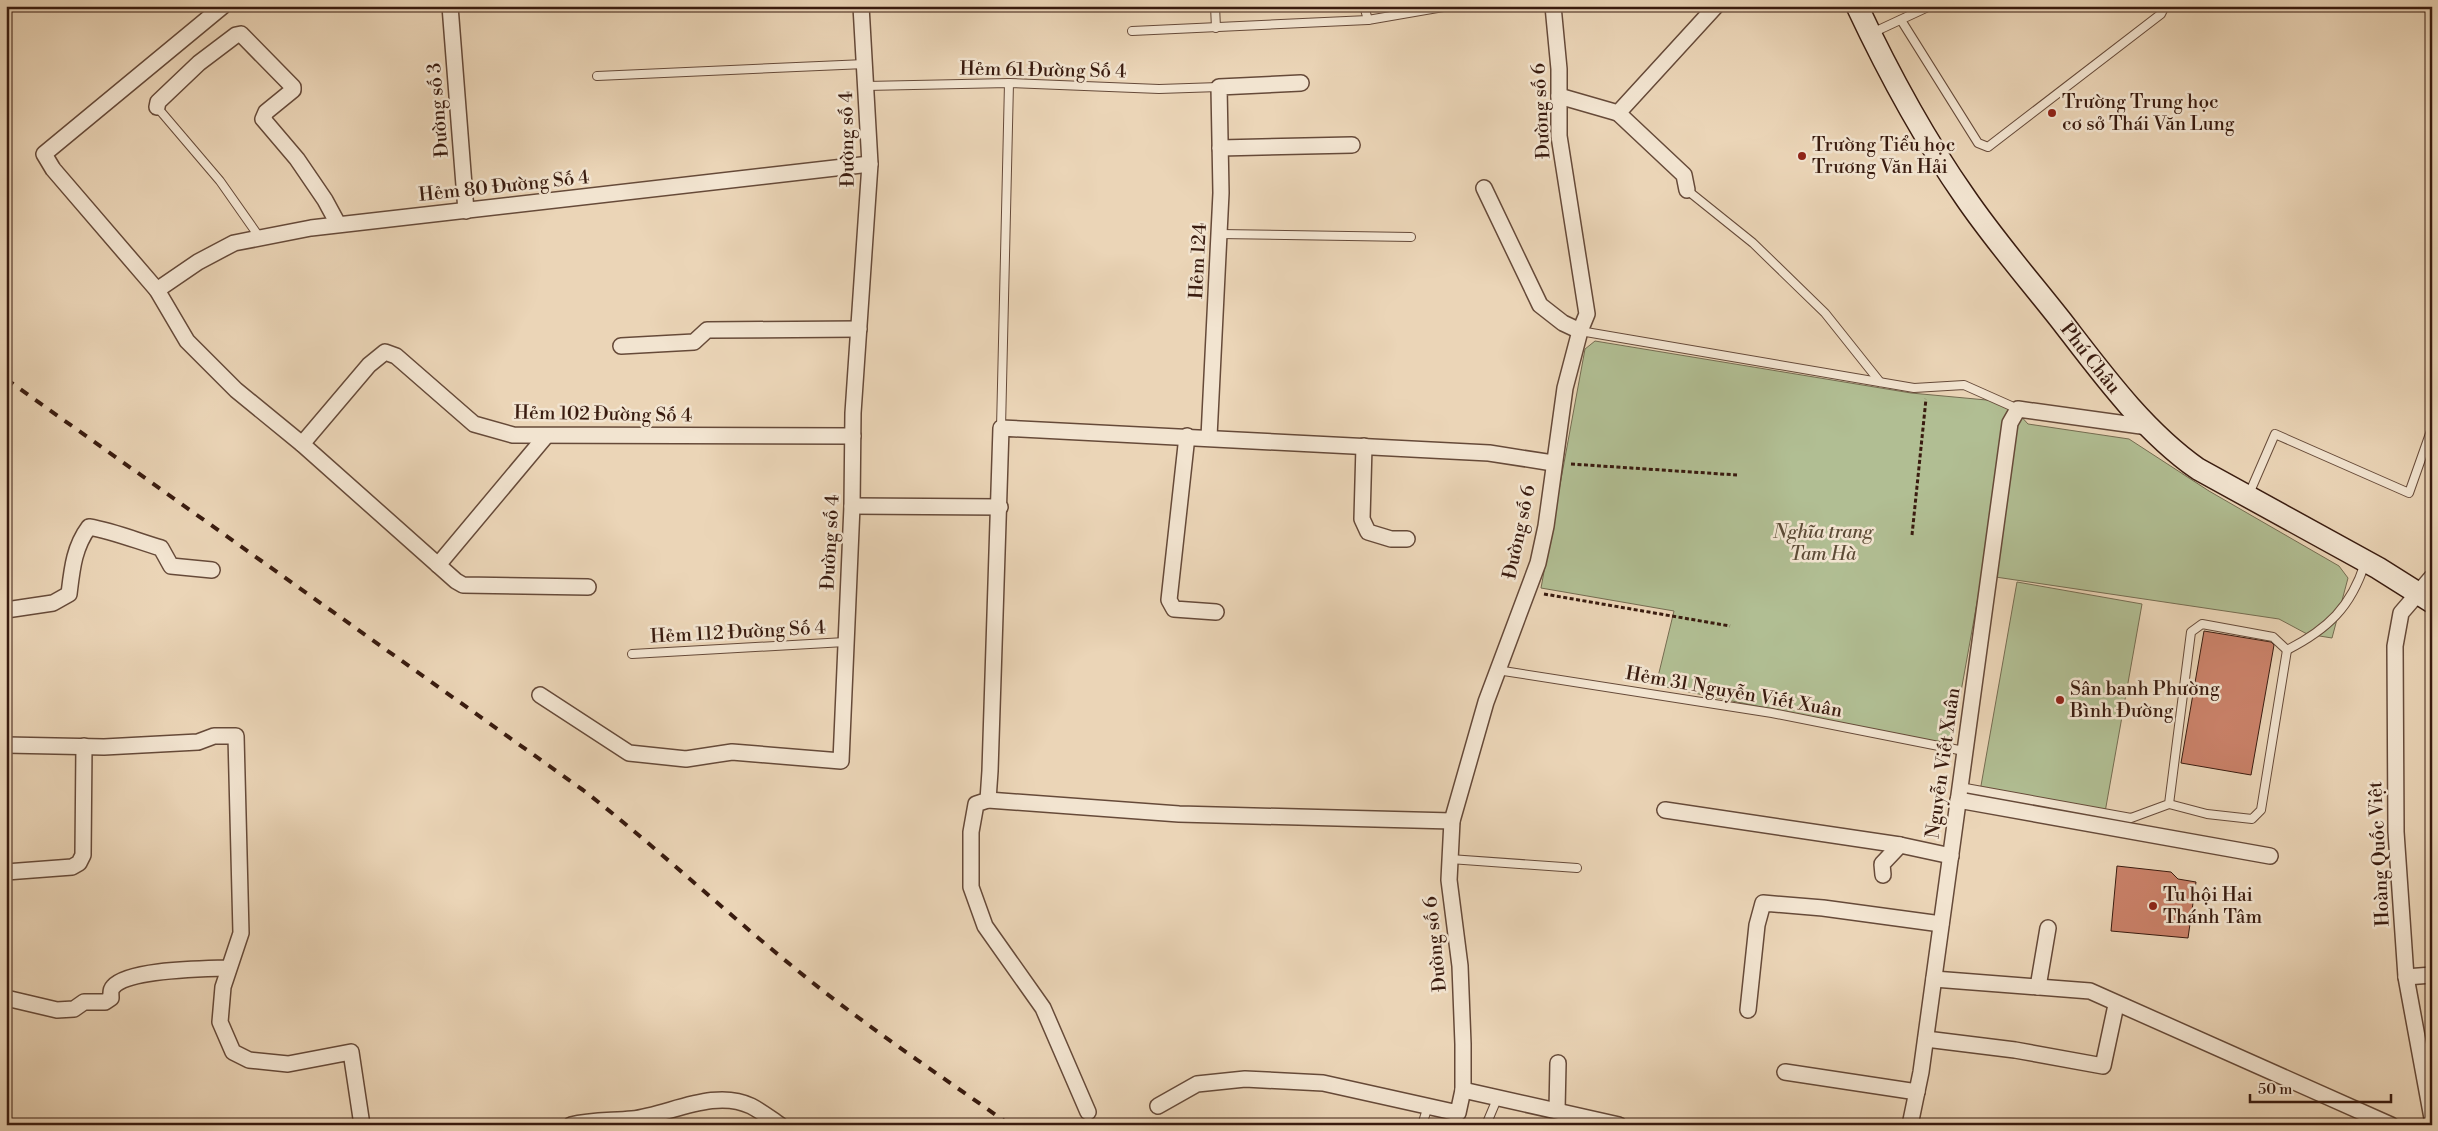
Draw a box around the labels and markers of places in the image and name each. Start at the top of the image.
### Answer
place label: Trường Trung học cơ sở Thái Văn Lung [2062,90,2235,136]
marker: Trường Trung học cơ sở Thái Văn Lung [2046,107,2058,119]
place label: Trường Tiểu học Trương Văn Hải [1812,133,1955,179]
marker: Trường Tiểu học Trương Văn Hải [1796,150,1808,162]
place label: Sân banh Phường Bình Đường [2069,677,2220,723]
marker: Sân banh Phường Bình Đường [2054,694,2066,706]
place label: Tu hội Hai Thánh Tâm [2163,883,2262,929]
marker: Tu hội Hai Thánh Tâm [2147,900,2159,912]

